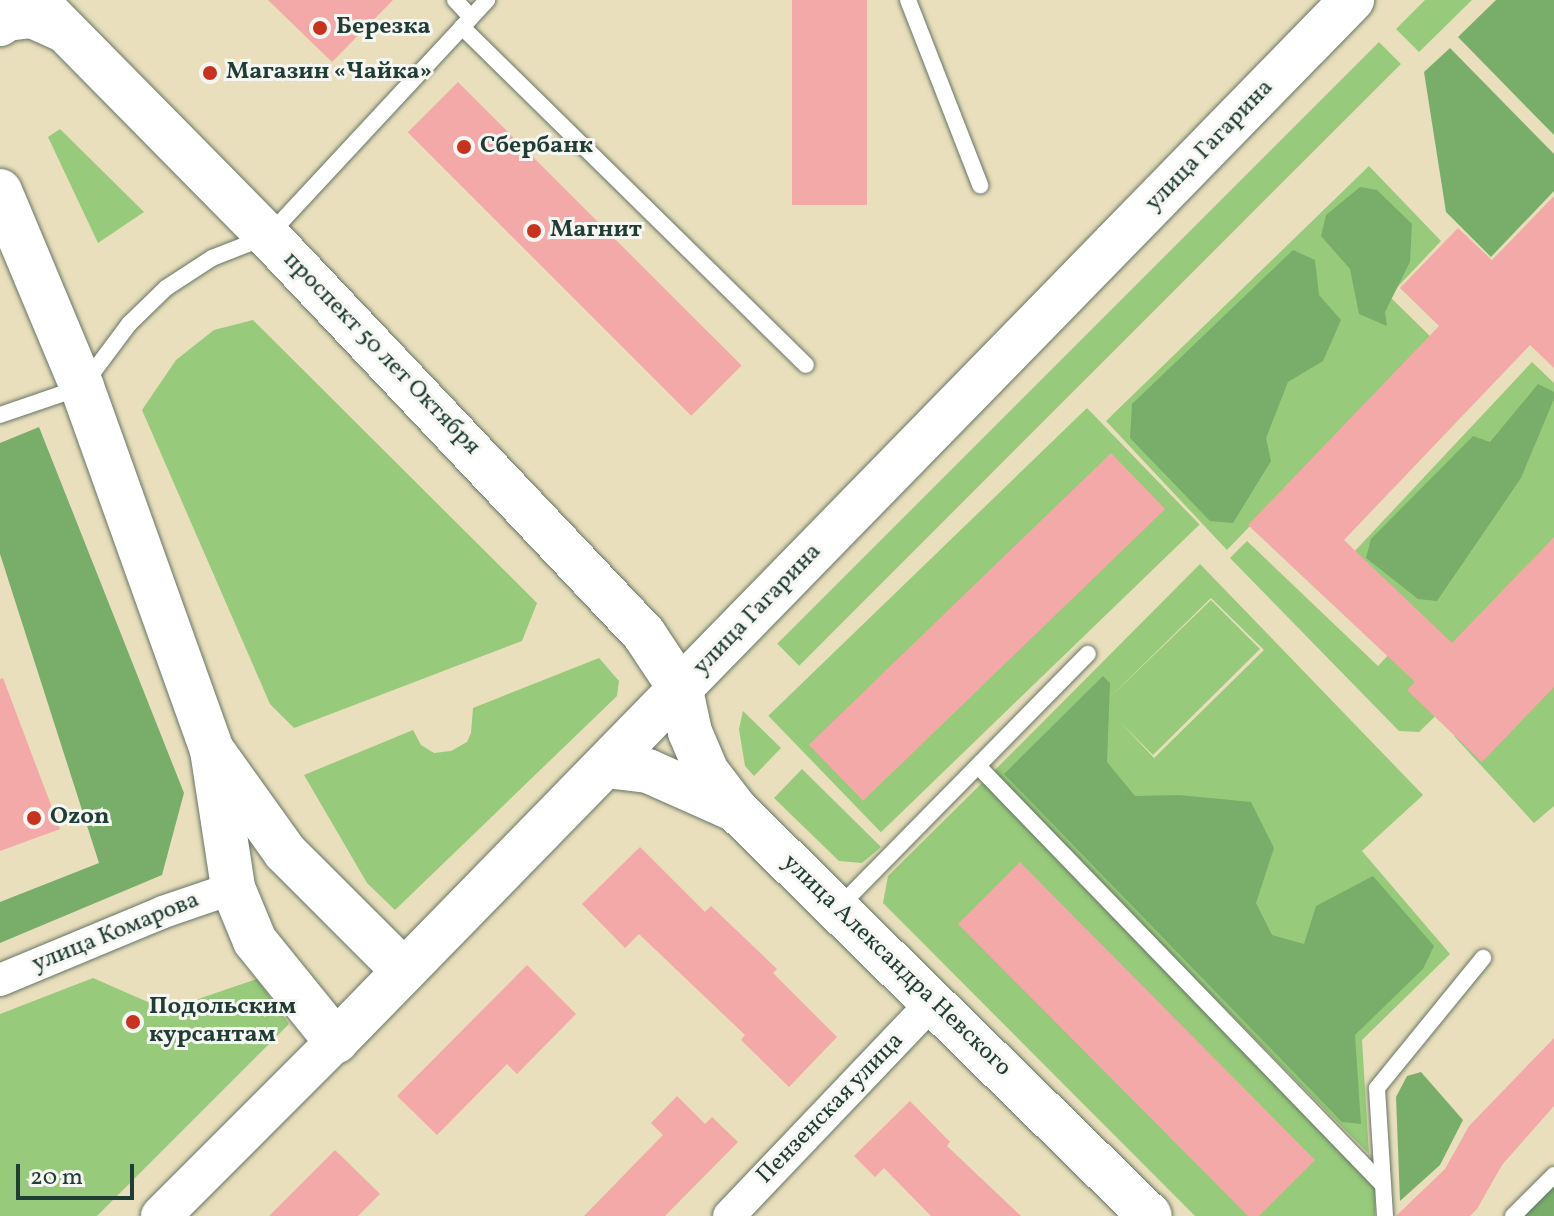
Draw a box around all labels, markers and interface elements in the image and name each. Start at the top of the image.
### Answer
place label: Березка [336,14,431,42]
marker: Березка [311,19,329,37]
place label: Магазин «Чайка» [226,59,432,87]
marker: Магазин «Чайка» [201,64,219,82]
street label: улица Гагарина [1140,74,1280,218]
place label: Сбербанк [480,133,593,161]
marker: Сбербанк [455,138,473,156]
place label: Магнит [550,217,642,245]
marker: Магнит [525,222,543,240]
street label: проспект 50 лет Октября [276,246,486,462]
street label: улица Гагарина [688,538,828,682]
place label: Ozon [50,804,110,832]
marker: Ozon [25,809,43,827]
street label: улица Александра Невского [775,849,1017,1083]
street label: улица Комарова [28,886,204,980]
place label: Подольским курсантам [149,994,296,1050]
marker: Подольским курсантам [124,1013,142,1031]
street label: Пензенская улица [751,1027,911,1191]
scale bar [20,1148,138,1198]
text: 20 m [30,1161,83,1195]

